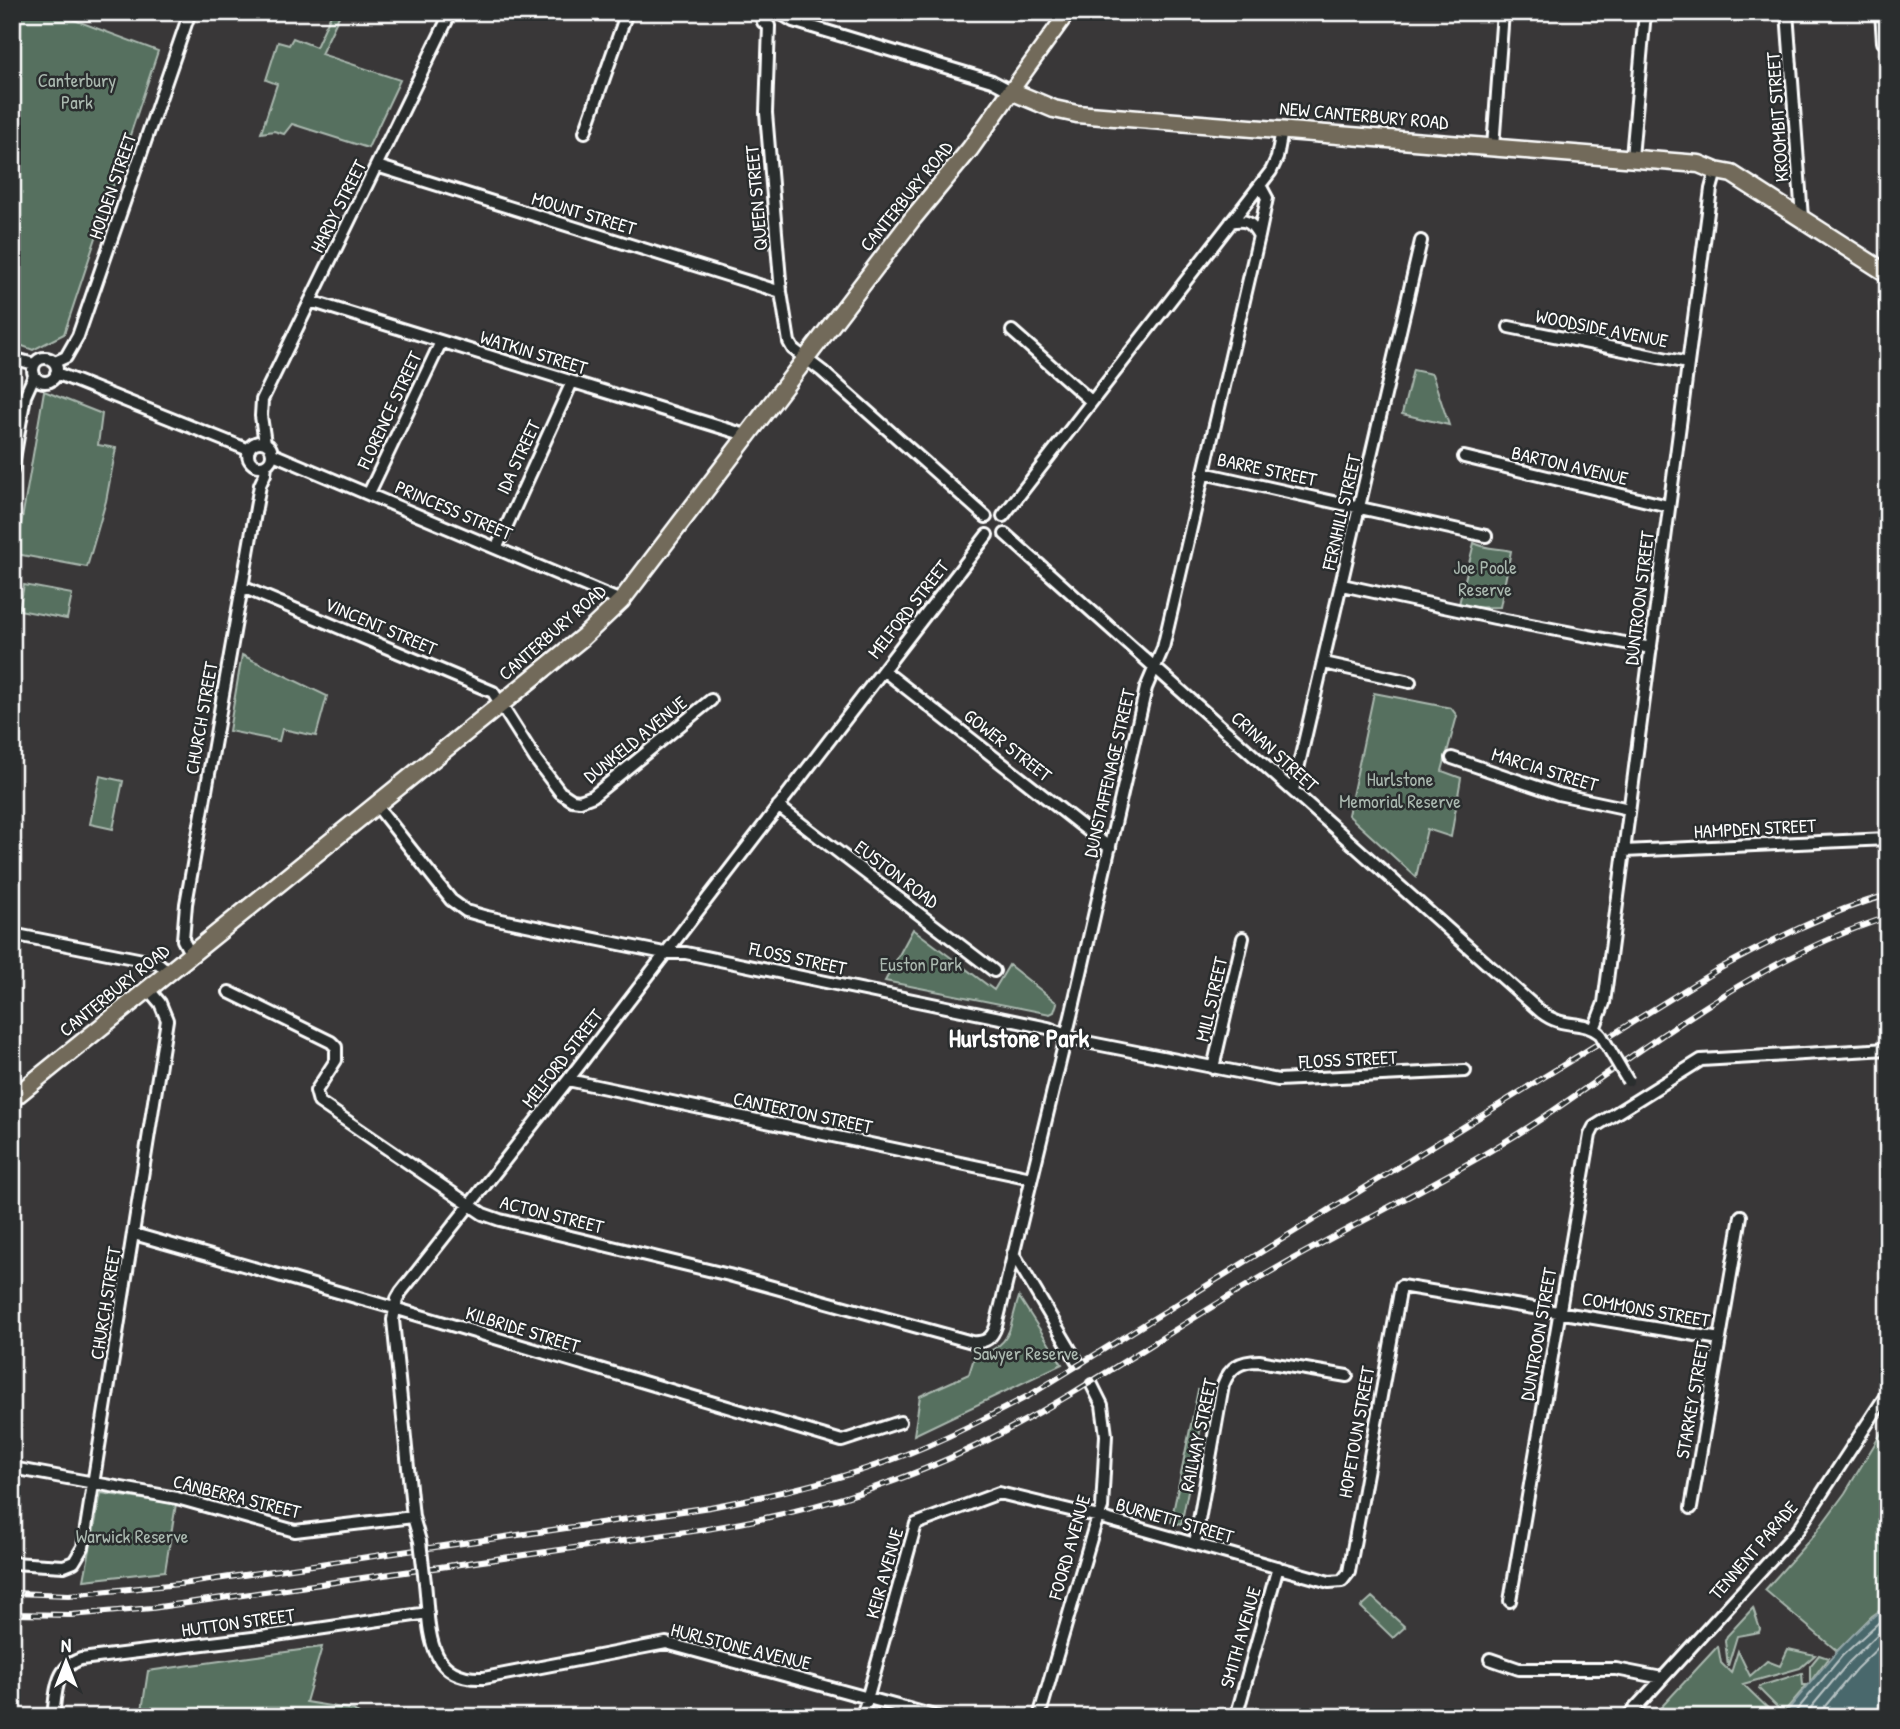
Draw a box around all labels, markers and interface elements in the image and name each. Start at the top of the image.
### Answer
street label: KROOMBIT STREET [1759,50,1795,183]
park label: Canterbury Park [38,67,116,115]
street label: NEW CANTERBURY ROAD [1279,95,1449,135]
street label: HOLDEN STREET [82,129,143,242]
street label: CANTERBURY ROAD [854,135,958,257]
street label: QUEEN STREET [738,143,774,252]
street label: HARDY STREET [304,154,373,257]
street label: MOUNT STREET [529,185,640,241]
street label: WOODSIDE AVENUE [1534,302,1671,354]
street label: WATKIN STREET [477,323,592,381]
street label: FLORENCE STREET [350,346,428,474]
street label: IDA STREET [490,415,547,498]
street label: BARTON AVENUE [1509,439,1631,491]
street label: BARRE STREET [1215,446,1320,492]
street label: FERNHILL STREET [1315,450,1367,573]
street label: PRINCESS STREET [391,474,518,547]
street label: DUNTROON STREET [1618,529,1660,666]
street label: MELFORD STREET [861,553,955,664]
park label: Joe Poole Reserve [1453,554,1517,602]
street label: CANTERBURY ROAD [493,578,611,686]
street label: VINCENT STREET [321,591,442,662]
street label: CHURCH STREET [178,659,224,776]
street label: DUNSTAFFENAGE STREET [1077,685,1141,860]
street label: DUNKELD AVENUE [578,689,692,789]
street label: GOWER STREET [959,703,1058,788]
street label: CRINAN STREET [1226,705,1325,798]
street label: MARCIA STREET [1489,741,1602,798]
park label: Hurlstone Memorial Reserve [1339,766,1461,814]
street label: HAMPDEN STREET [1693,812,1818,844]
street label: EUSTON ROAD [850,834,944,914]
street label: FLOSS STREET [746,935,850,981]
street label: CANTERBURY ROAD [53,938,175,1042]
park label: Euston Park [880,951,962,977]
street label: MILL STREET [1189,953,1234,1044]
street label: MELFORD STREET [515,1002,609,1113]
district label: Hurlstone Park [949,1020,1089,1055]
street label: FLOSS STREET [1297,1043,1399,1075]
street label: CANTERTON STREET [731,1085,876,1140]
street label: ACTON STREET [498,1189,607,1240]
street label: CHURCH STREET [83,1244,127,1361]
street label: DUNTROON STREET [1514,1264,1563,1403]
street label: COMMONS STREET [1580,1285,1713,1333]
street label: KILBRIDE STREET [463,1299,584,1359]
street label: STARKEY STREET [1669,1338,1715,1461]
park label: Sawyer Reserve [973,1340,1079,1366]
street label: HOPETOUN STREET [1332,1363,1381,1500]
street label: RAILWAY STREET [1173,1375,1223,1494]
street label: CANBERRA STREET [170,1468,305,1525]
street label: FOORD AVENUE [1041,1491,1096,1603]
street label: BURNETT STREET [1113,1491,1238,1550]
street label: TENNENT PARADE [1703,1495,1804,1605]
park label: Warwick Reserve [76,1523,189,1549]
street label: KEIR AVENUE [859,1524,909,1621]
street label: SMITH AVENUE [1213,1583,1267,1691]
street label: HUTTON STREET [180,1601,297,1643]
street label: HURLSTONE AVENUE [668,1616,814,1676]
north arrow [32,1628,102,1698]
text: N [61,1632,71,1658]

